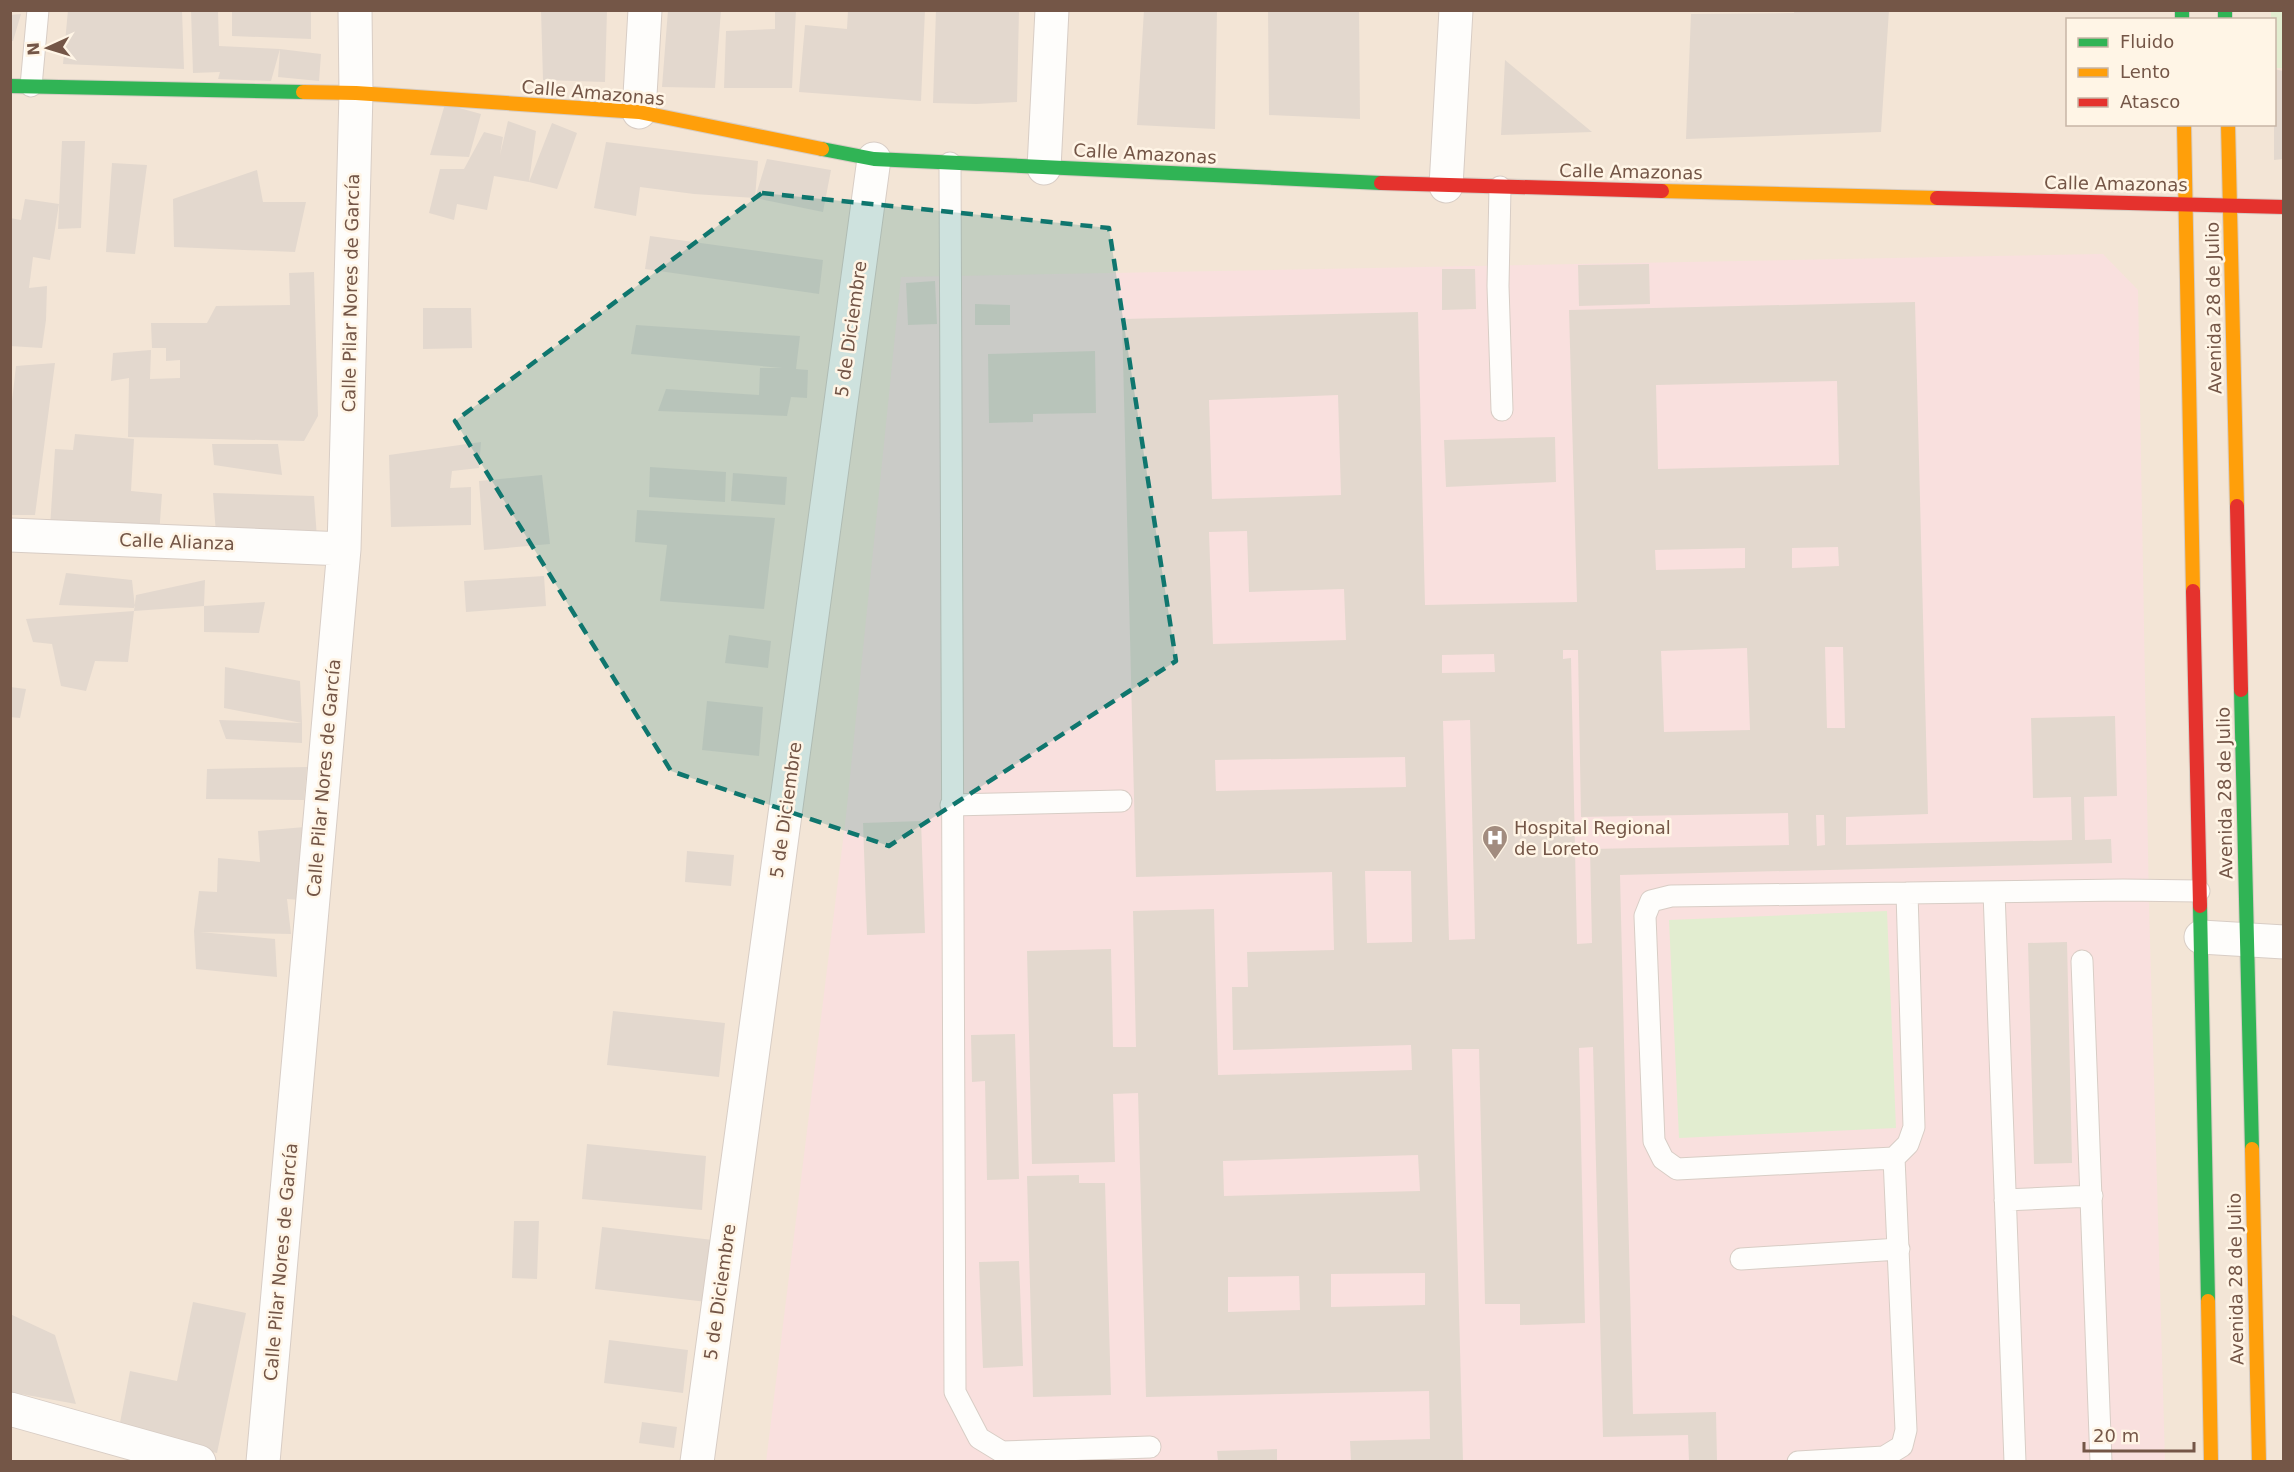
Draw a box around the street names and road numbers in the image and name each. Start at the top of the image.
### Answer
street label: Calle Amazonas [521,76,665,109]
street label: Calle Amazonas [1073,139,1217,168]
street label: Calle Amazonas [1559,160,1703,183]
street label: Calle Amazonas [2044,172,2188,195]
street label: Calle Pilar Nores de García [338,173,363,413]
street label: Avenida 28 de Julio [2201,222,2226,394]
street label: 5 de Diciembre [831,259,870,398]
street label: Calle Alianza [119,529,235,554]
street label: Calle Pilar Nores de García [303,658,344,898]
street label: Avenida 28 de Julio [2212,707,2237,879]
street label: 5 de Diciembre [766,740,805,879]
street label: Calle Pilar Nores de García [260,1142,301,1382]
street label: Avenida 28 de Julio [2223,1193,2248,1365]
street label: 5 de Diciembre [700,1222,739,1361]

